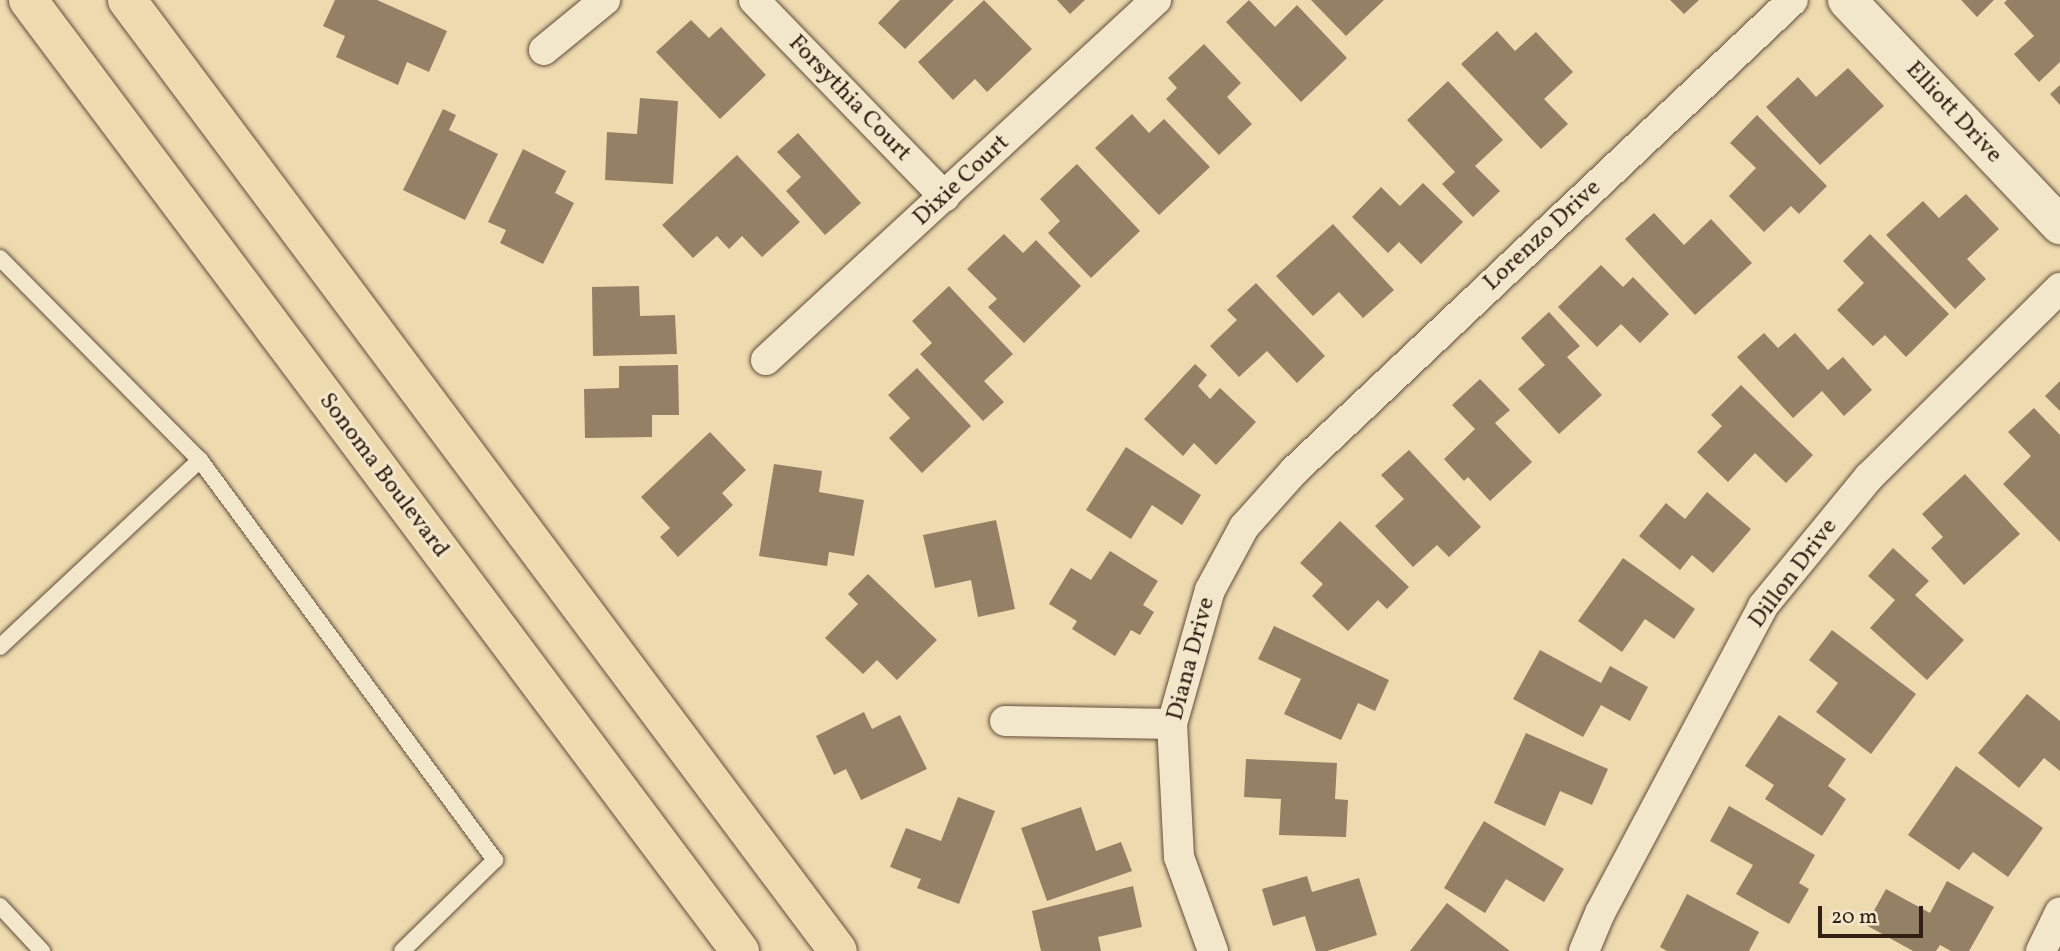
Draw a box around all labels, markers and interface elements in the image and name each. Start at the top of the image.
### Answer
street label: Forsythia Court [781,30,917,168]
street label: Elliott Drive [1899,56,2007,170]
street label: Dixie Court [908,129,1016,233]
street label: Lorenzo Drive [1478,174,1608,298]
street label: Sonoma Boulevard [312,388,454,564]
street label: Dillon Drive [1744,514,1844,634]
street label: Diana Drive [1162,594,1222,724]
scale bar [1822,892,1927,936]
text: 20 m [1831,903,1877,932]

